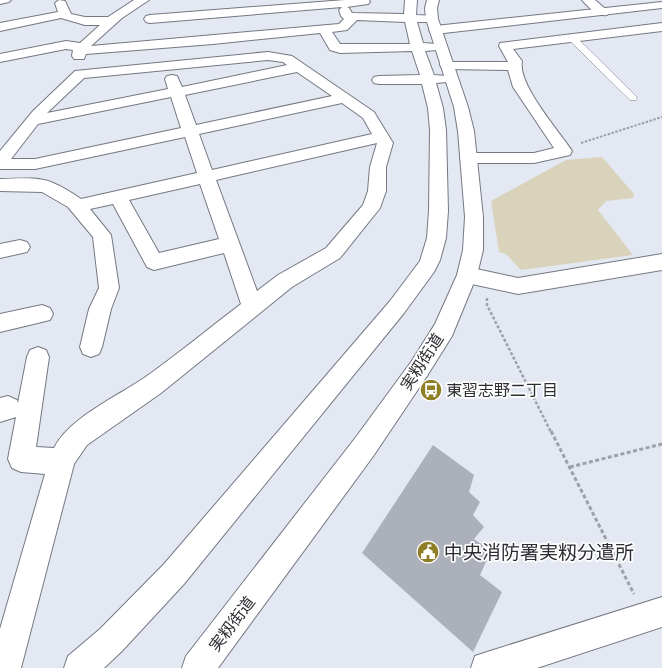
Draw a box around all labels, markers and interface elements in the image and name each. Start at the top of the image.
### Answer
street label: 実籾街道 [395,329,449,395]
bus stop icon: 東習志野二丁目 [418,377,444,403]
place label: 東習志野二丁目 [446,379,558,402]
public building icon: 中央消防署実籾分遣所 [415,539,441,565]
place label: 中央消防署実籾分遣所 [444,539,634,566]
street label: 実籾街道 [204,592,260,656]

